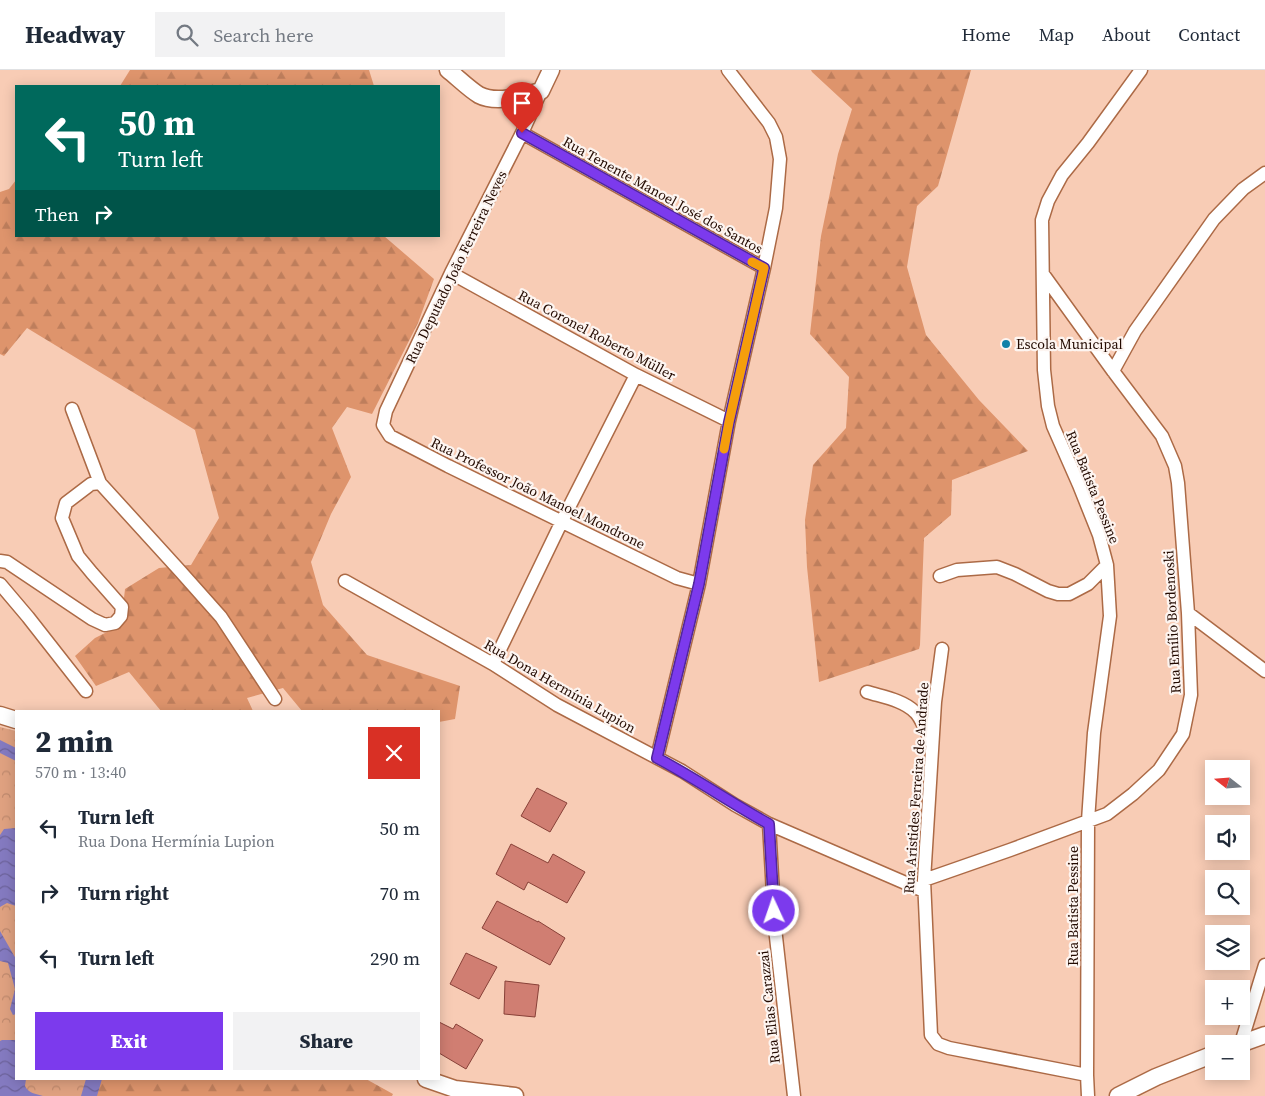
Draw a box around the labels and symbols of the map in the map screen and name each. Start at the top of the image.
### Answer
pin [501,82,543,133]
street label: Rua Tenente Manoel José dos Santos [559,131,767,259]
street label: Rua Deputado João Ferreira Neves [400,167,512,367]
street label: Rua Coronel Roberto Müller [515,285,679,385]
place label: Escola Municipal [1016,334,1123,354]
marker: Escola Municipal [1000,338,1012,350]
street label: Rua Batista Pessine [1061,428,1125,546]
street label: Rua Professor João Manoel Mondrone [427,432,649,554]
street label: Rua Emílio Bordenoski [1158,550,1186,694]
street label: Rua Dona Hermínia Lupion [480,634,640,738]
street label: Rua Aristides Ferreira de Andrade [899,682,933,894]
north arrow [1205,760,1250,805]
street label: Rua Batista Pessine [1063,846,1083,966]
position arrow [747,884,799,936]
street label: Rua Elias Carazzai [753,949,785,1065]

